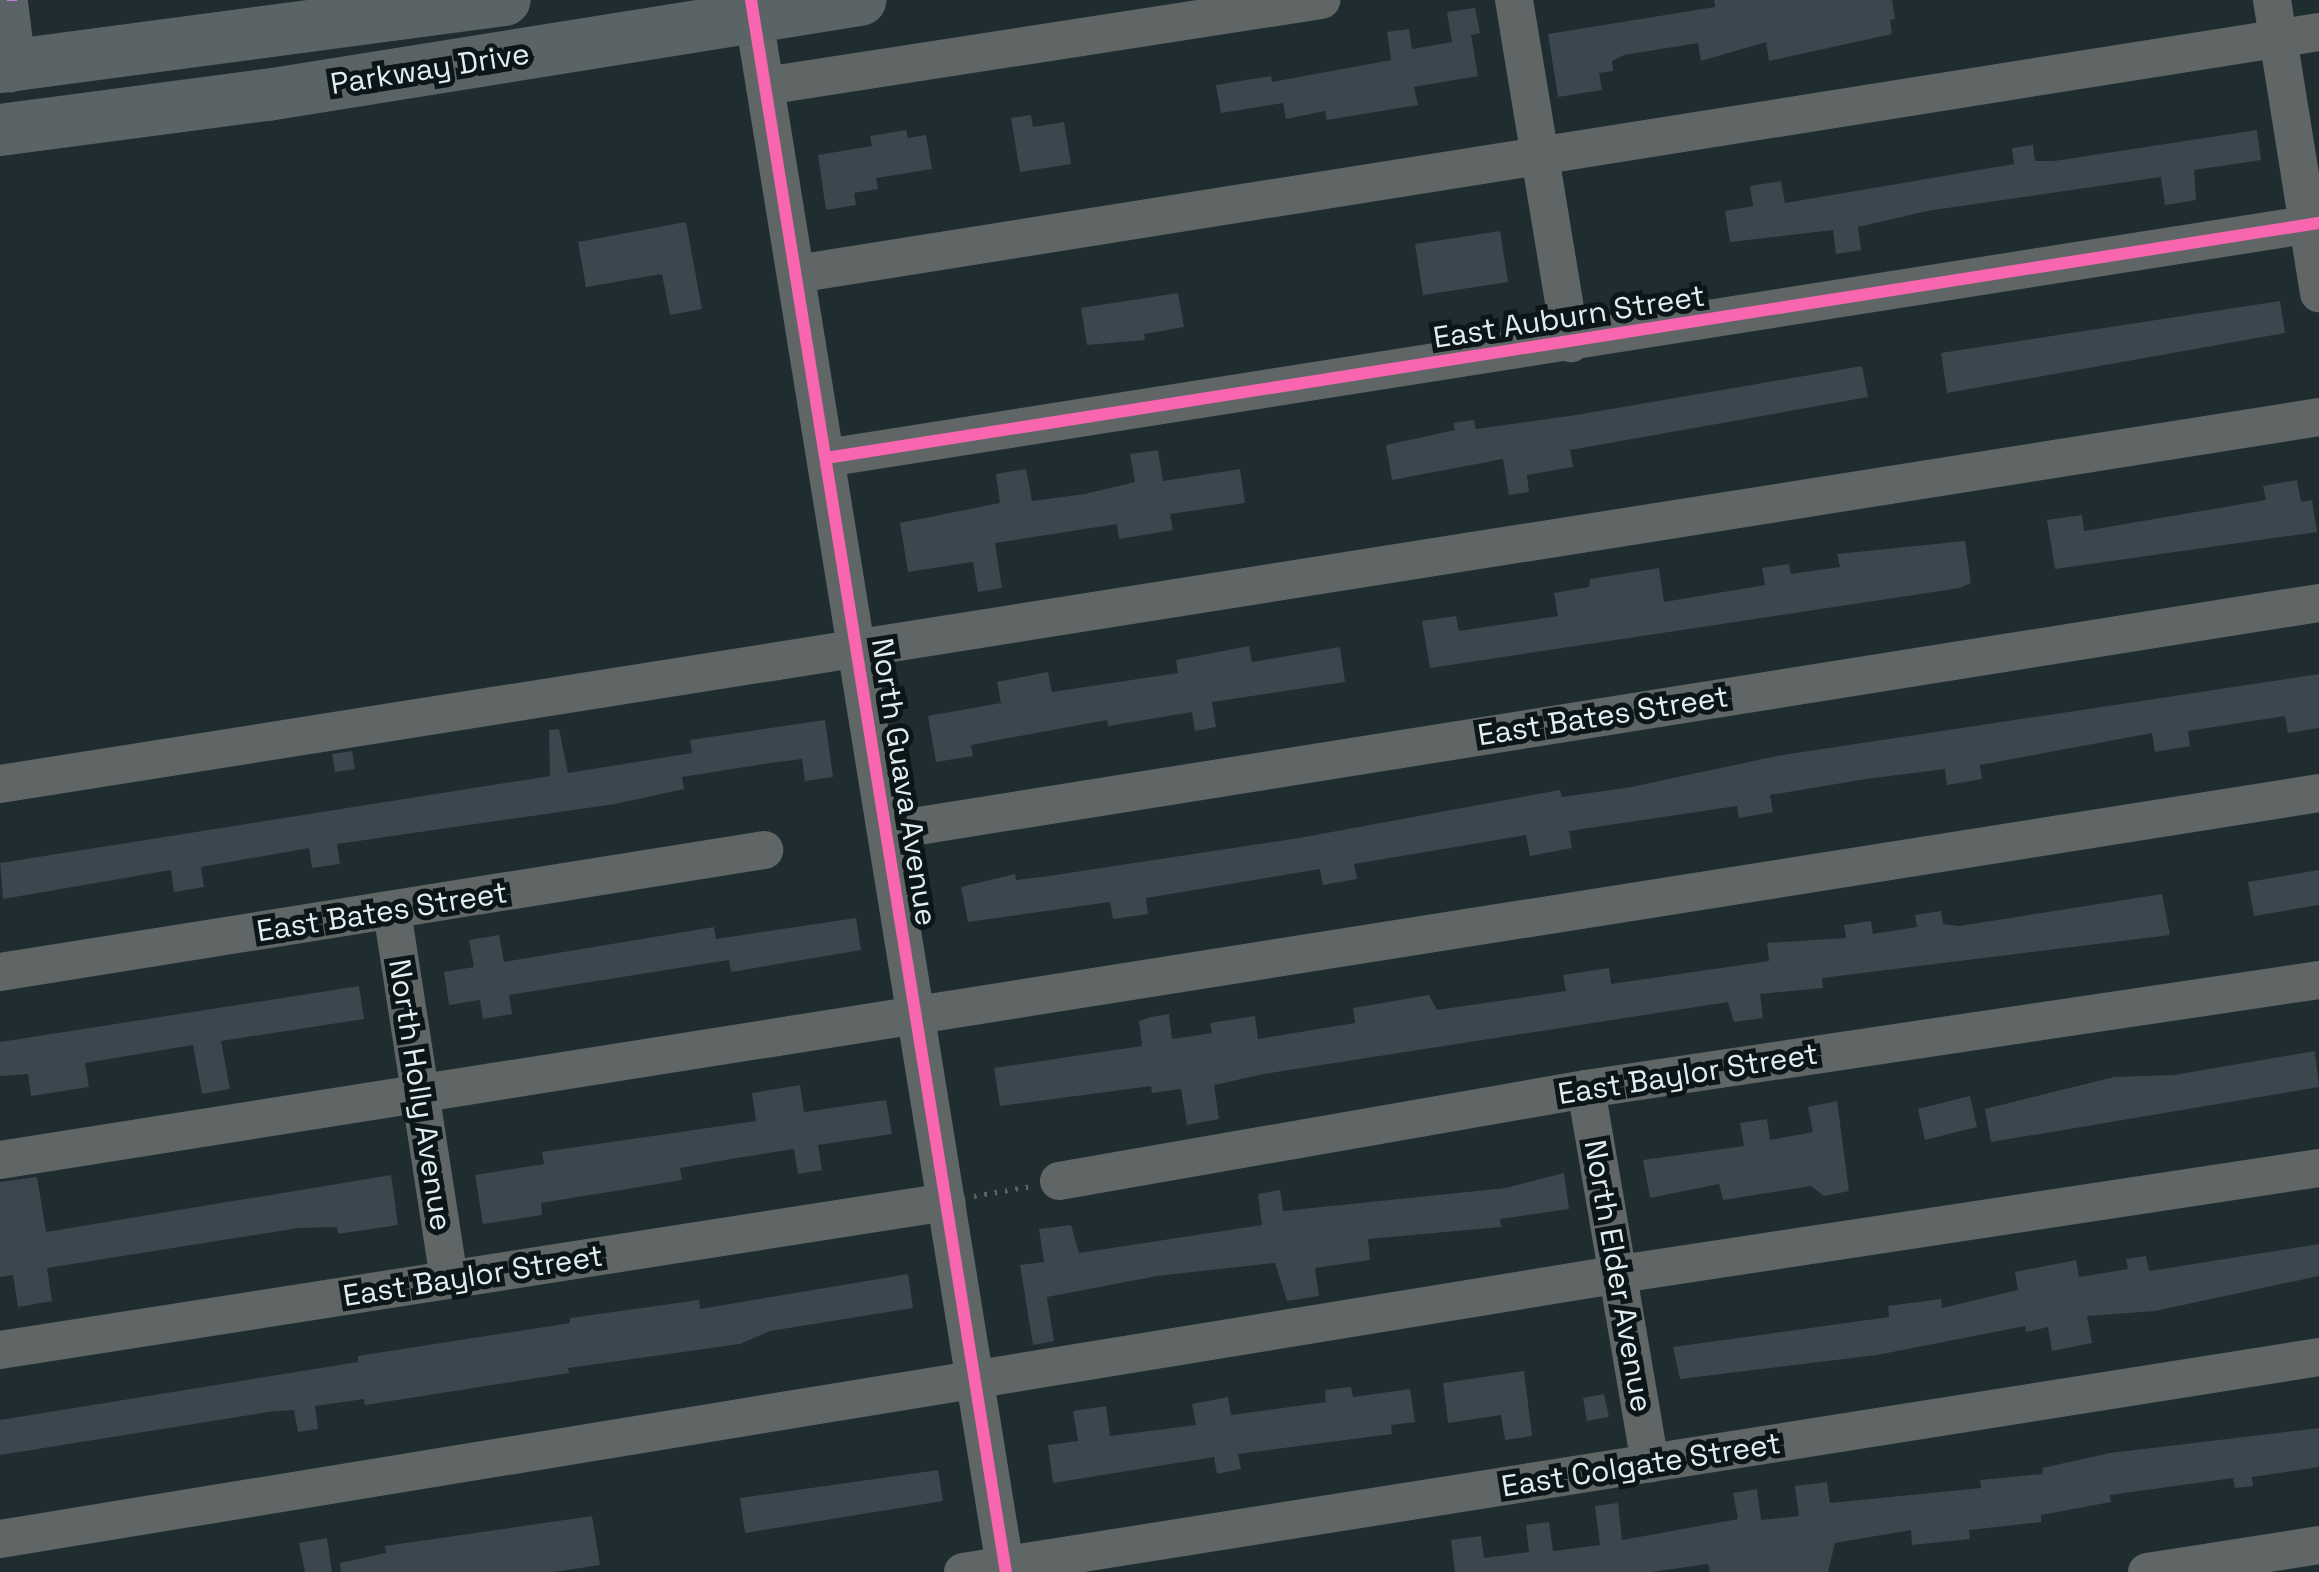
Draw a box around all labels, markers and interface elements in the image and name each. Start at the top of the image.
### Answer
street label: Parkway Drive [328,36,532,102]
street label: East Auburn Street [1430,278,1708,356]
street label: North Guava Avenue [863,636,945,928]
street label: East Bates Street [1475,678,1731,754]
street label: East Bates Street [254,874,510,950]
street label: North Holly Avenue [381,957,459,1233]
street label: East Baylor Street [1555,1036,1821,1112]
street label: North Elder Avenue [1576,1137,1660,1415]
street label: East Baylor Street [340,1238,606,1314]
street label: East Colgate Street [1499,1425,1783,1505]

